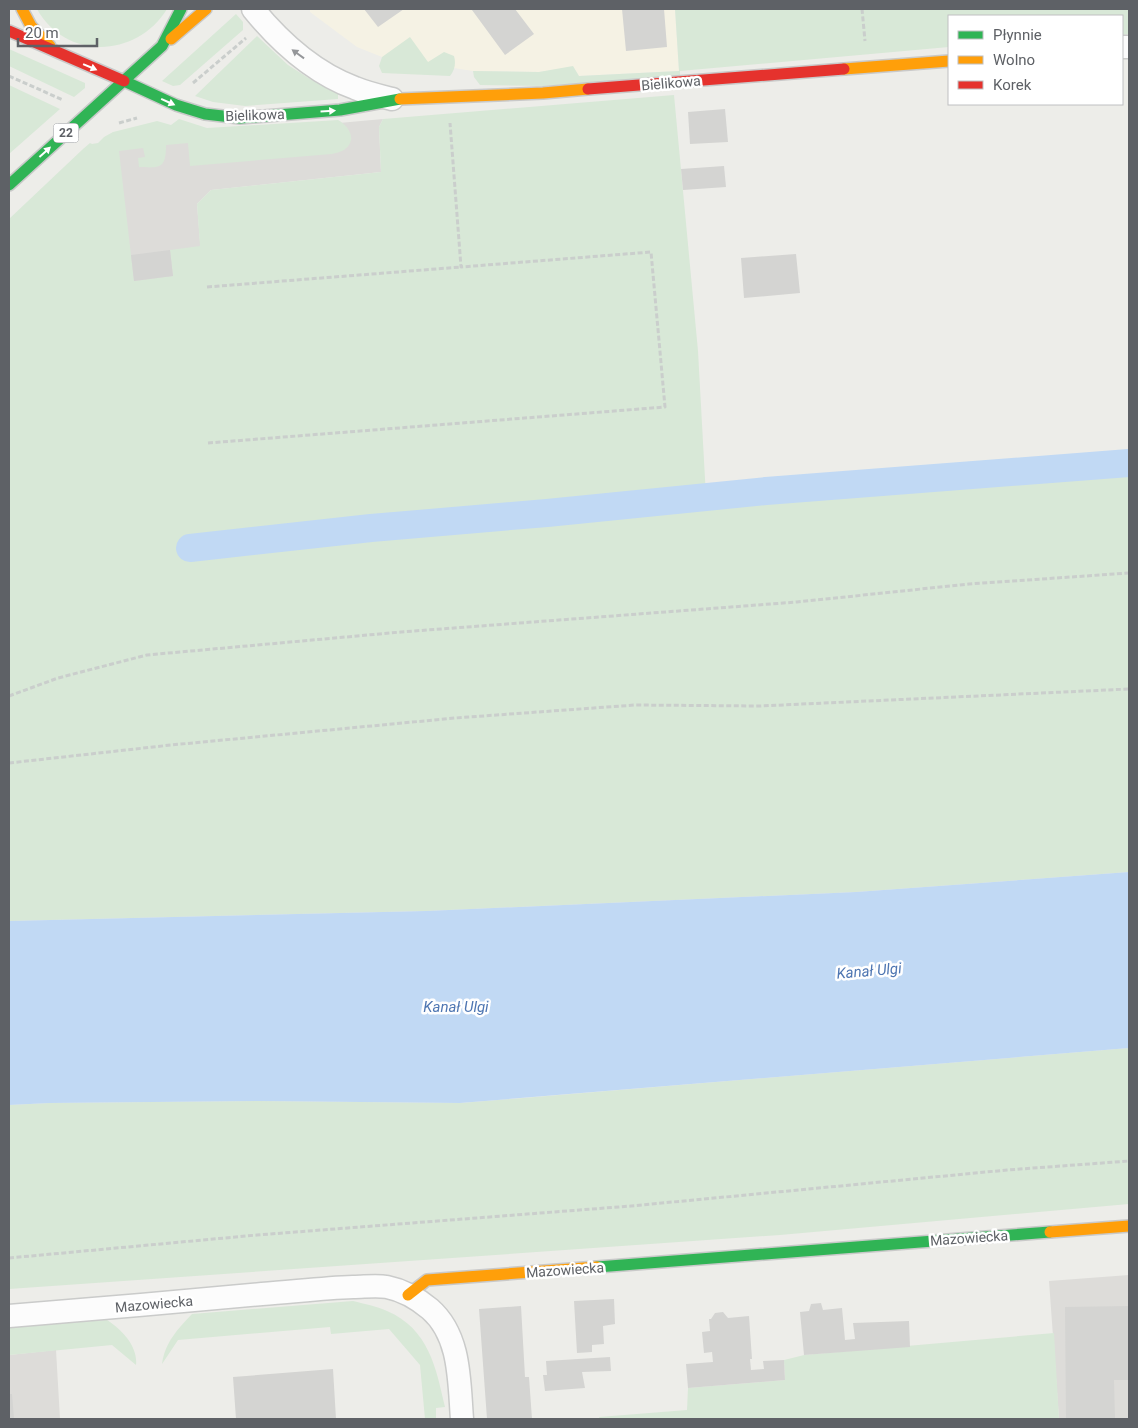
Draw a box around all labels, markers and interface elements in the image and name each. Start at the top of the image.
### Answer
scale bar [18,15,96,47]
legend [948,15,1123,105]
text: 20 m [25,24,59,42]
text: Płynnie [993,26,1042,44]
one-way arrow [292,49,305,60]
text: Wolno [993,51,1035,69]
one-way arrow [83,63,97,71]
street label: Bielikowa [641,72,701,94]
text: Korek [993,76,1032,94]
one-way arrow [161,98,175,106]
street label: Bielikowa [225,106,285,124]
one-way arrow [321,107,337,115]
road number: 22 [54,124,78,142]
one-way arrow [38,147,51,158]
water label: Kanał Ulgi [836,959,903,983]
water label: Kanał Ulgi [423,998,489,1016]
street label: Mazowiecka [930,1227,1008,1249]
street label: Mazowiecka [526,1259,604,1281]
street label: Mazowiecka [114,1293,194,1315]

